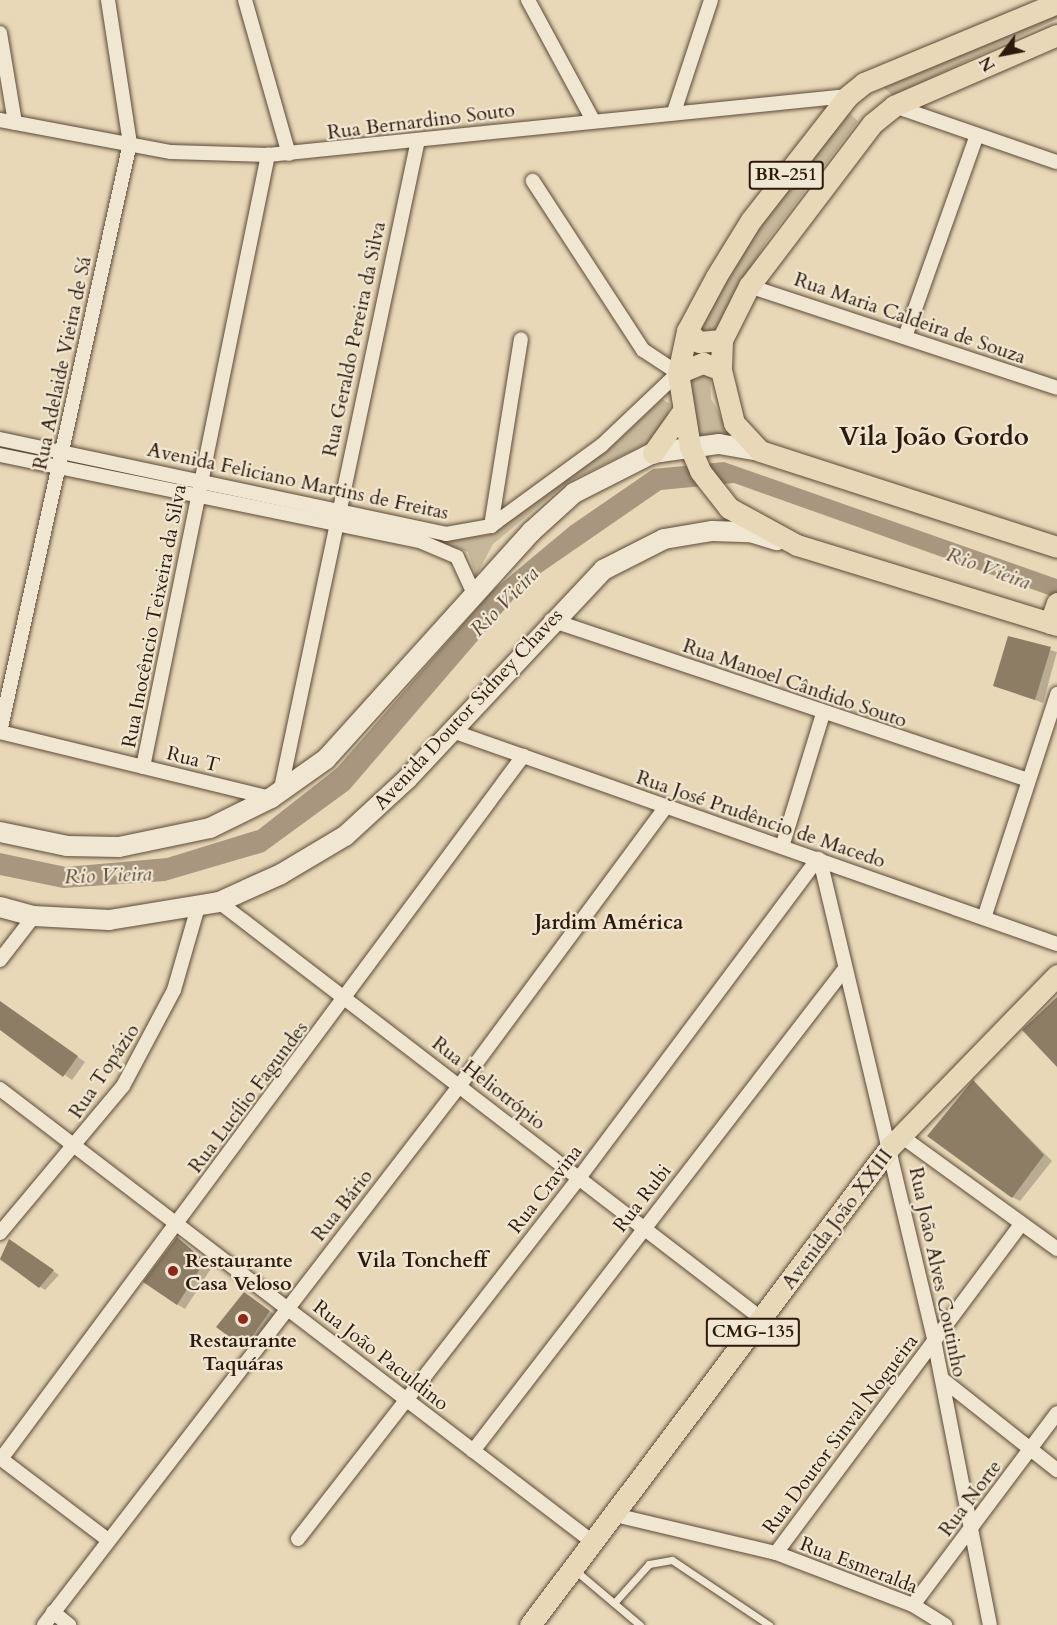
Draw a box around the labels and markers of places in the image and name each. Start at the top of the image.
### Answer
place label: Restaurante Casa Veloso [185,1248,293,1295]
marker: Restaurante Casa Veloso [166,1264,180,1278]
marker: Restaurante Taquáras [236,1312,250,1326]
place label: Restaurante Taquáras [189,1328,297,1375]

